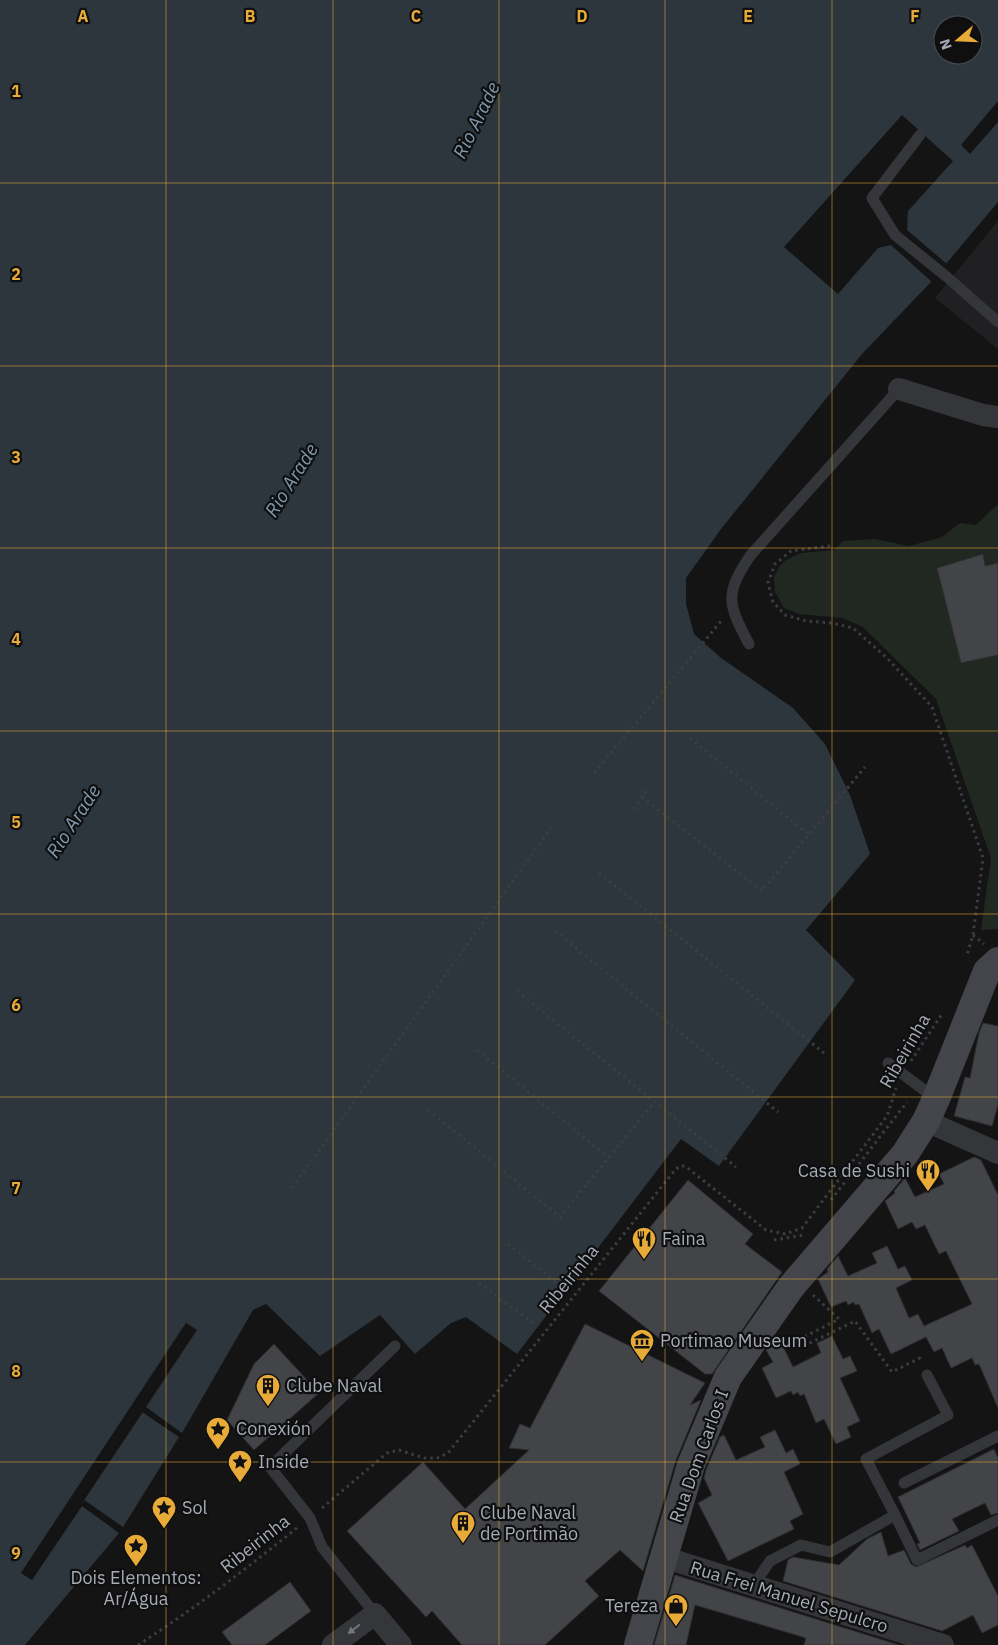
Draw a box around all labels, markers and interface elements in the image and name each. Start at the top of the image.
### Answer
text: A [78,6,89,26]
text: B [245,6,256,26]
text: C [411,6,421,26]
text: D [576,6,588,26]
text: E [743,6,753,26]
text: F [910,6,920,26]
north arrow [933,15,983,65]
text: N [936,37,956,52]
water label: Rio Arade [447,78,505,162]
text: 1 [11,81,21,101]
text: 2 [11,264,21,284]
water label: Rio Arade [259,439,323,521]
text: 3 [11,447,21,467]
text: 4 [11,629,21,649]
water label: Rio Arade [41,780,106,862]
text: 5 [11,812,21,832]
text: 6 [11,995,21,1015]
street label: Ribeirinha [874,1009,935,1092]
restaurant icon: Casa de Sushi [915,1158,941,1192]
place label: Casa de Sushi [798,1159,910,1182]
text: 7 [11,1178,21,1198]
restaurant icon: Faina [631,1226,657,1260]
place label: Faina [662,1227,706,1250]
street label: Ribeirinha [534,1239,604,1318]
museum icon: Portimao Museum [629,1328,655,1362]
place label: Portimao Museum [660,1329,807,1352]
text: 8 [11,1361,21,1381]
building icon: Clube Naval [255,1373,281,1407]
place label: Clube Naval [286,1374,382,1397]
street label: Rua Dom Carlos I [664,1386,733,1526]
place icon: Conexión [205,1416,231,1450]
place label: Conexión [236,1417,311,1440]
place icon: Inside [227,1449,253,1483]
place label: Inside [258,1450,309,1473]
place icon: Sol [151,1495,177,1529]
place label: Sol [182,1496,208,1519]
place label: Clube Naval de Portimão [480,1501,578,1545]
street label: Ribeirinha [215,1509,294,1578]
building icon: Clube Naval de Portimão [450,1510,476,1544]
place icon: Dois Elementos: Ar/Água [123,1533,149,1567]
text: 9 [11,1543,21,1563]
street label: Rua Frei Manuel Sepulcro [687,1555,891,1638]
place label: Dois Elementos: Ar/Água [70,1566,202,1610]
shop icon: Tereza [663,1593,689,1627]
place label: Tereza [605,1594,658,1617]
one-way arrow [348,1624,361,1635]

